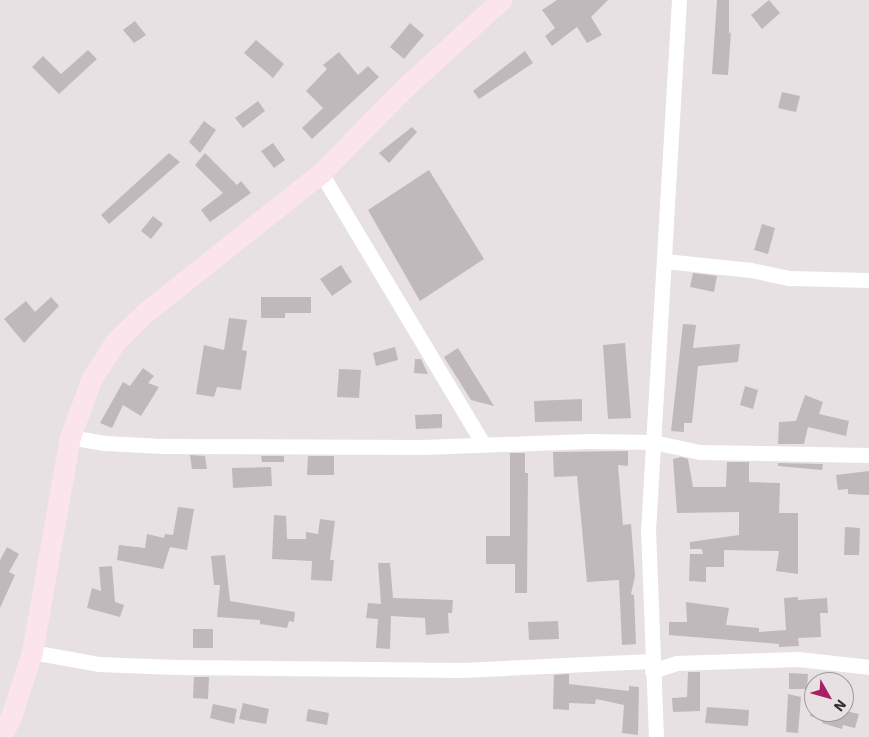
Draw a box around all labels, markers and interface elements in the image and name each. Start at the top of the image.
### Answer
north arrow [804,672,854,722]
text: N [830,696,850,715]

